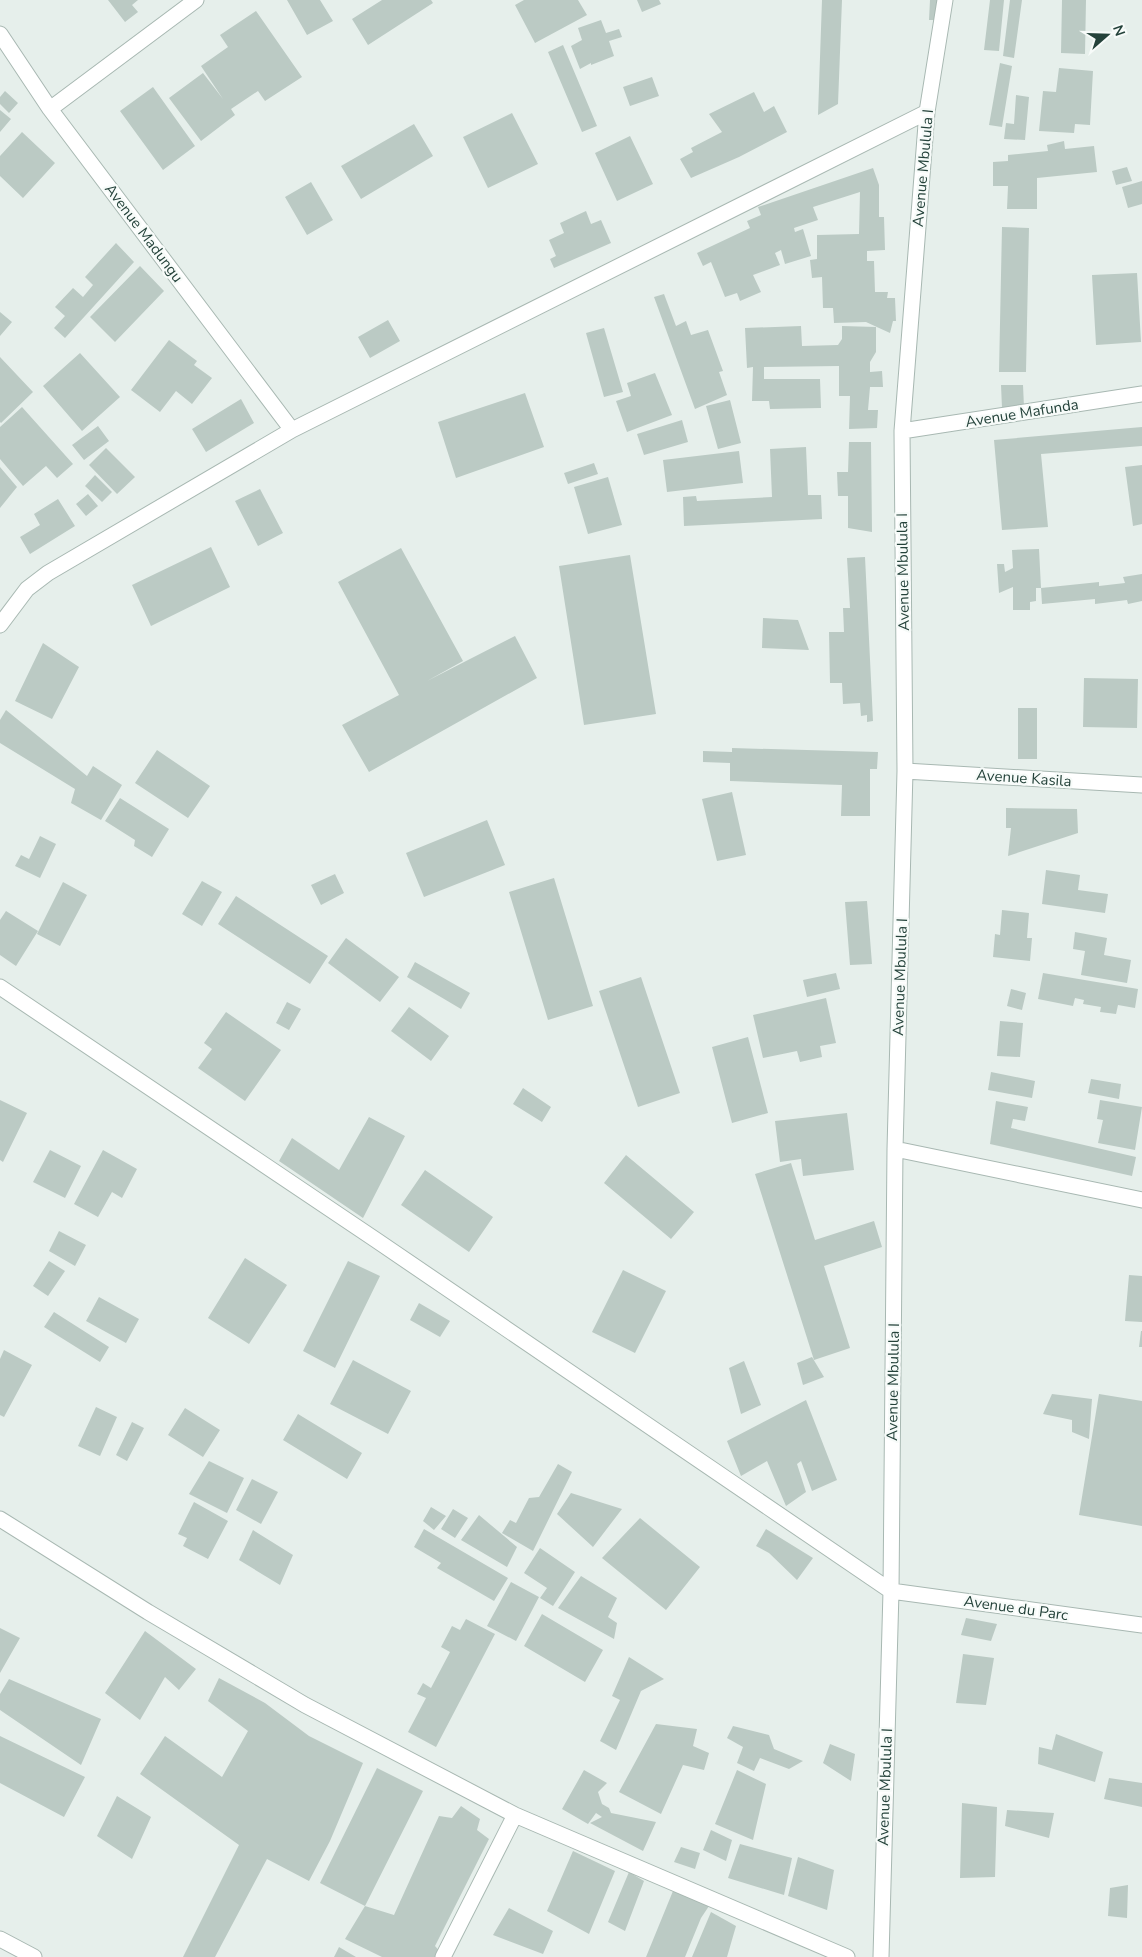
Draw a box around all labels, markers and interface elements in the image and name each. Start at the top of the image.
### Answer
north arrow [1082,10,1132,60]
text: N [1108,23,1129,39]
street label: Avenue Mbulula I [908,108,938,228]
street label: Avenue Madungu [100,180,188,286]
street label: Avenue Mafunda [964,394,1080,432]
street label: Avenue Mbulula I [892,513,914,631]
street label: Avenue Kasila [976,765,1072,791]
street label: Avenue Mbulula I [888,918,912,1036]
street label: Avenue Mbulula I [882,1323,904,1441]
street label: Avenue du Parc [963,1591,1070,1625]
street label: Avenue Mbulula I [873,1728,897,1846]

